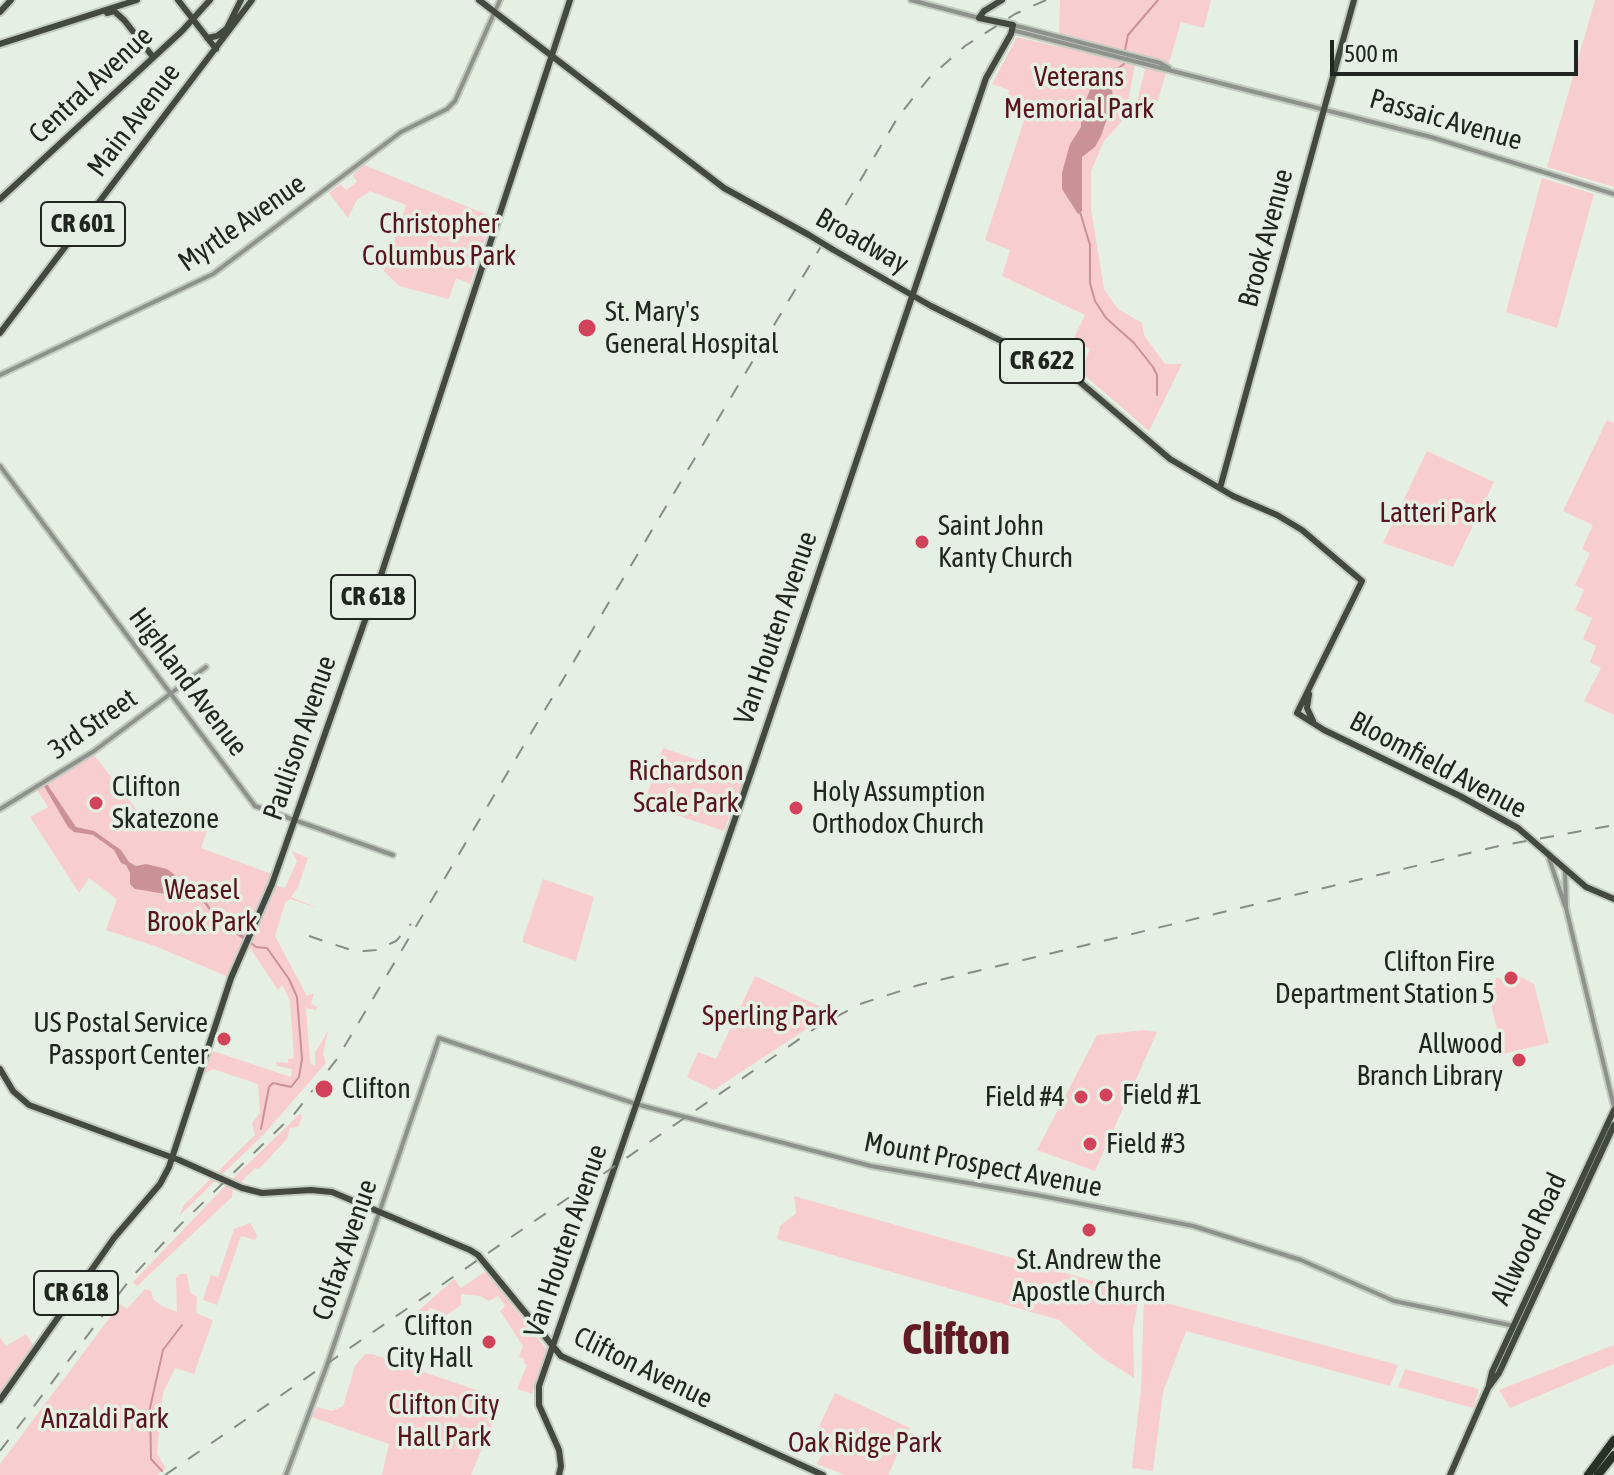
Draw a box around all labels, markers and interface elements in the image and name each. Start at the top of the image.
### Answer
street label: Central Avenue [22,19,160,151]
scale bar [1334,24,1582,74]
text: 500 m [1344,40,1398,67]
street label: Main Avenue [81,57,187,183]
park label: Veterans Memorial Park [1004,60,1154,126]
street label: Passaic Avenue [1366,82,1526,158]
street label: Brook Avenue [1231,165,1301,311]
street label: Myrtle Avenue [172,167,312,279]
street label: Broadway [809,201,915,281]
road number: CR 601 [41,202,125,246]
park label: Christopher Columbus Park [362,207,516,273]
place label: St. Mary's General Hospital [605,295,778,361]
marker: St. Mary's General Hospital [576,317,598,339]
road number: CR 622 [1000,339,1084,383]
park label: Latteri Park [1379,496,1497,530]
place label: Saint John Kanty Church [938,509,1073,575]
street label: Van Houten Avenue [727,527,825,729]
marker: Saint John Kanty Church [913,533,931,551]
road number: CR 618 [331,575,415,619]
street label: Highland Avenue [121,601,255,763]
street label: Paulison Avenue [256,651,344,825]
street label: 3rd Street [42,682,144,766]
street label: Bloomfield Avenue [1344,704,1532,826]
park label: Richardson Scale Park [628,754,744,820]
place label: Clifton Skatezone [112,770,219,836]
place label: Holy Assumption Orthodox Church [812,775,986,841]
marker: Clifton Skatezone [87,794,105,812]
marker: Holy Assumption Orthodox Church [787,799,805,817]
park label: Weasel Brook Park [147,873,257,939]
place label: Clifton Fire Department Station 5 [1275,945,1495,1011]
marker: Clifton Fire Department Station 5 [1502,969,1520,987]
park label: Sperling Park [702,999,838,1033]
place label: US Postal Service Passport Center [33,1006,208,1072]
place label: Allwood Branch Library [1357,1027,1503,1093]
marker: US Postal Service Passport Center [215,1030,233,1048]
marker: Allwood Branch Library [1510,1051,1528,1069]
place label: Clifton [342,1072,411,1106]
marker: Clifton [313,1078,335,1100]
place label: Field #1 [1122,1078,1202,1112]
place label: Field #4 [985,1080,1065,1114]
marker: Field #1 [1097,1086,1115,1104]
marker: Field #4 [1072,1088,1090,1106]
street label: Mount Prospect Avenue [861,1125,1105,1205]
place label: Field #3 [1106,1127,1186,1161]
marker: Field #3 [1081,1135,1099,1153]
street label: Van Houten Avenue [517,1140,615,1342]
street label: Allwood Road [1484,1168,1574,1310]
street label: Colfax Avenue [305,1175,385,1325]
marker: St. Andrew the Apostle Church [1080,1221,1098,1239]
place label: St. Andrew the Apostle Church [1012,1243,1166,1309]
road number: CR 618 [34,1271,118,1315]
place label: Clifton City Hall [386,1309,473,1375]
district label: Clifton [902,1314,1010,1366]
street label: Clifton Avenue [568,1320,718,1416]
marker: Clifton City Hall [480,1333,498,1351]
park label: Clifton City Hall Park [388,1388,500,1454]
park label: Anzaldi Park [41,1402,169,1436]
park label: Oak Ridge Park [788,1426,942,1460]

